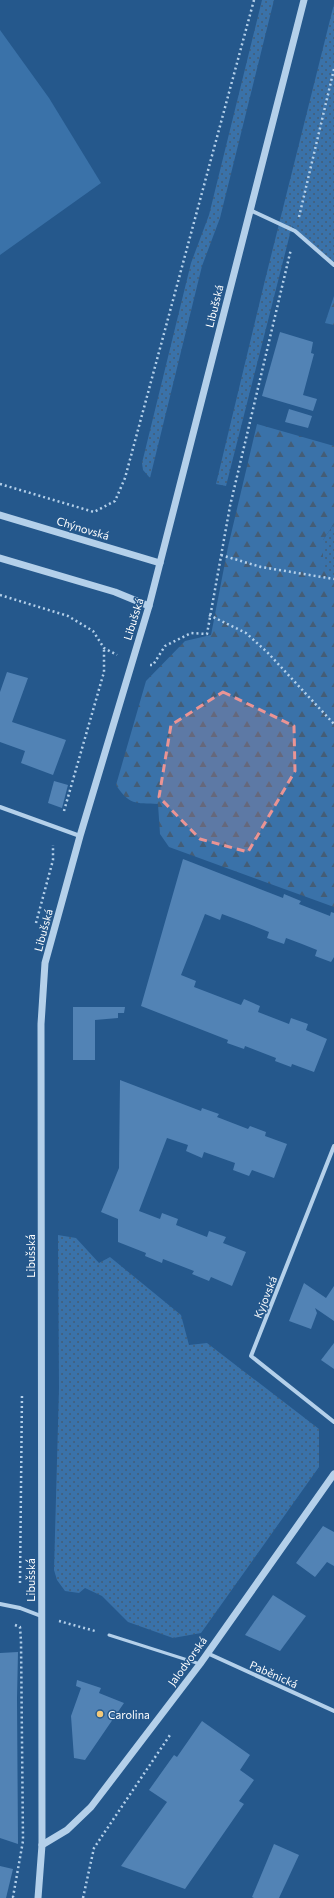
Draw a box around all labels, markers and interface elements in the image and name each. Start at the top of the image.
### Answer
street label: Libušská [202,283,226,329]
street label: Chýnovská [55,514,111,542]
street label: Libušská [120,596,146,642]
street label: Libušská [31,907,55,953]
street label: Libušská [24,1234,37,1278]
street label: Kyjovská [251,1274,279,1320]
street label: Libušská [24,1558,37,1602]
street label: Jalodvorská [165,1634,210,1689]
street label: Paběnická [248,1658,300,1690]
place label: Carolina [108,1708,150,1721]
marker: Carolina [95,1709,105,1719]

